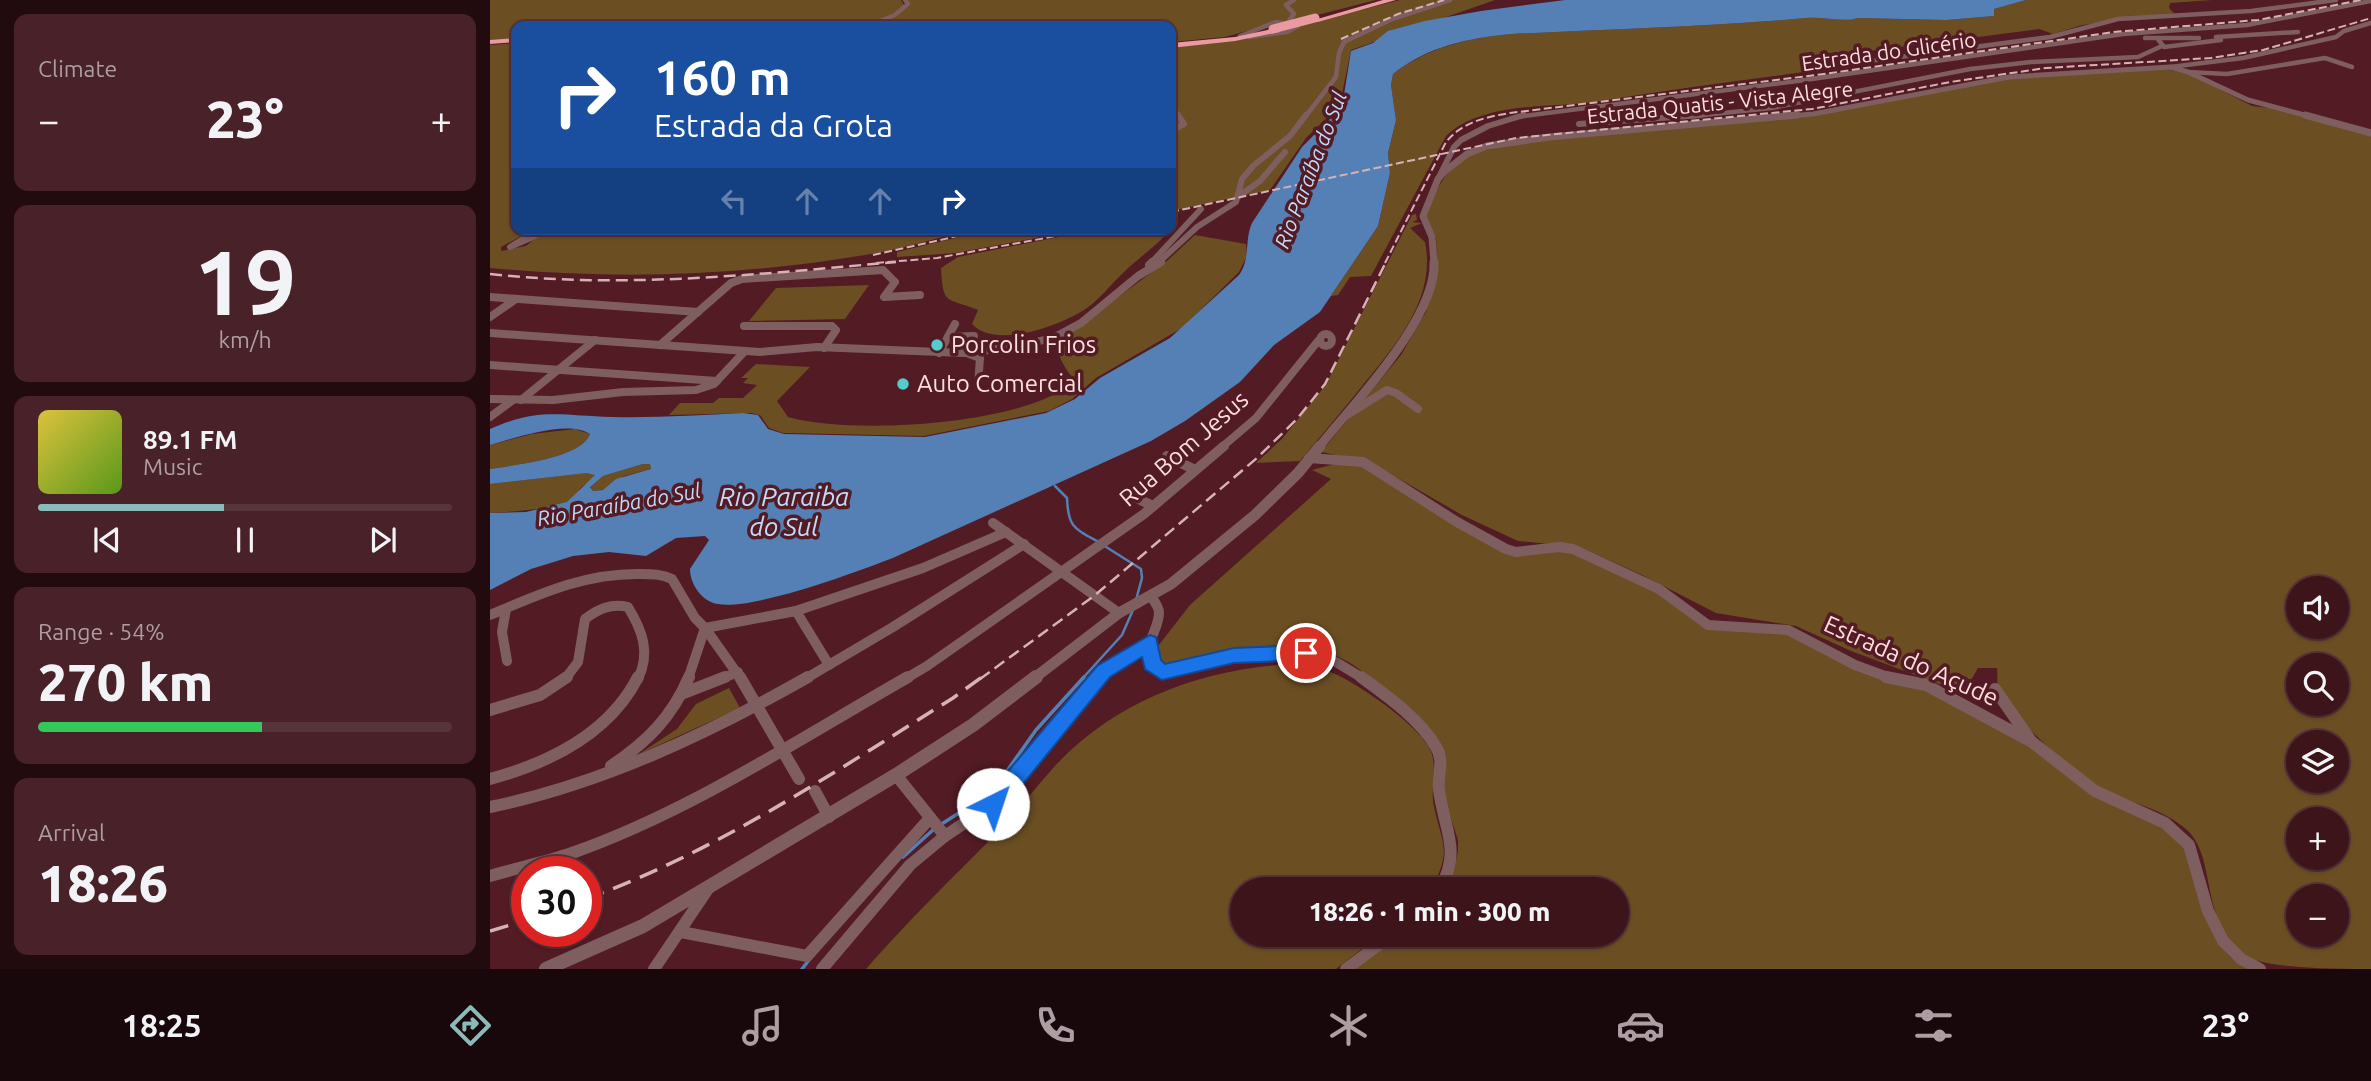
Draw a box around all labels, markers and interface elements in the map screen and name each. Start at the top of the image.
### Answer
street label: Estrada do Glicério [1800,27,1978,75]
icon: right [539,49,630,140]
text: 160 m [654,49,791,104]
text: Climate [38,56,117,81]
street label: Estrada Quatis - Vista Alegre [1586,76,1854,128]
water label: Rio Paraíba do Sul [1269,88,1351,251]
text: 23° [206,90,284,148]
text: − [38,99,59,141]
text: + [431,99,452,141]
text: Estrada da Grota [654,107,893,143]
icon: left [715,182,753,220]
icon: ahead [788,182,826,220]
icon: ahead [861,182,899,220]
icon: right [934,182,972,220]
text: 19 [194,230,296,332]
text: km/h [218,327,272,352]
place label: Porcolin Frios [951,331,1096,358]
marker: Porcolin Frios [929,337,945,353]
place label: Auto Comercial [917,370,1083,397]
marker: Auto Comercial [895,376,911,392]
street label: Rua Bom Jesus [1114,385,1254,512]
text: 89.1 FM [143,425,237,454]
text: Music [143,454,202,479]
water label: Rio Paraíba do Sul [535,478,703,530]
water label: Rio Paraiba do Sul [719,482,849,541]
icon: previous [88,521,126,559]
icon: pause [226,521,264,559]
icon: next [364,521,402,559]
map controls [2286,576,2349,947]
button: sound [2286,576,2349,639]
street label: Estrada do Açude [1820,610,2003,711]
text: Range · 54% [38,619,165,644]
pin [1276,623,1336,683]
icon: arrive [1287,634,1325,672]
text: 270 km [38,653,213,711]
button: search [2286,653,2349,716]
button: layers [2286,730,2349,793]
position arrow [956,767,1030,841]
button: + [2286,807,2349,870]
text: Arrival [38,820,105,845]
text: 18:26 [38,854,168,912]
speed limit sign: 30 [511,856,602,947]
button: − [2286,884,2349,947]
text: 18:26 · 1 min · 300 m [1309,897,1550,926]
icon: directions [446,1001,495,1050]
icon: music [738,1001,787,1050]
icon: phone [1031,1001,1080,1050]
icon: climate [1324,1001,1373,1050]
icon: car [1616,1001,1665,1050]
icon: filters [1909,1001,1958,1050]
text: 18:25 [122,1007,202,1043]
text: 23° [2202,1007,2249,1043]

